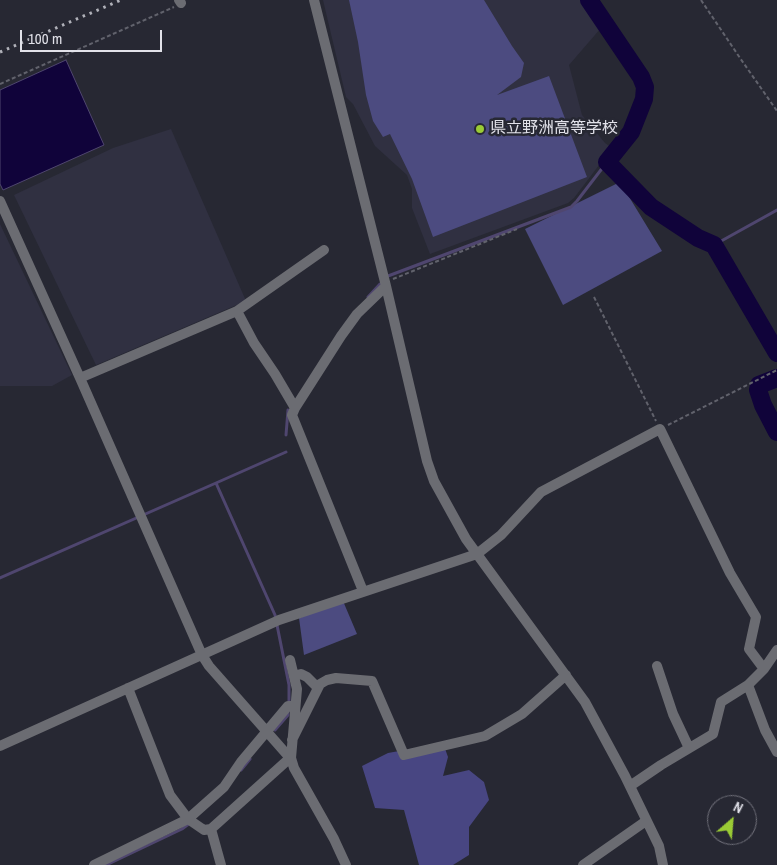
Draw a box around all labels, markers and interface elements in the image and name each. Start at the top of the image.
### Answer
scale bar [22,20,165,52]
text: 100 m [28,28,62,49]
place label: 県立野洲高等学校 [490,119,618,139]
marker: 県立野洲高等学校 [474,123,486,135]
north arrow [707,795,757,845]
text: N [731,798,746,817]

